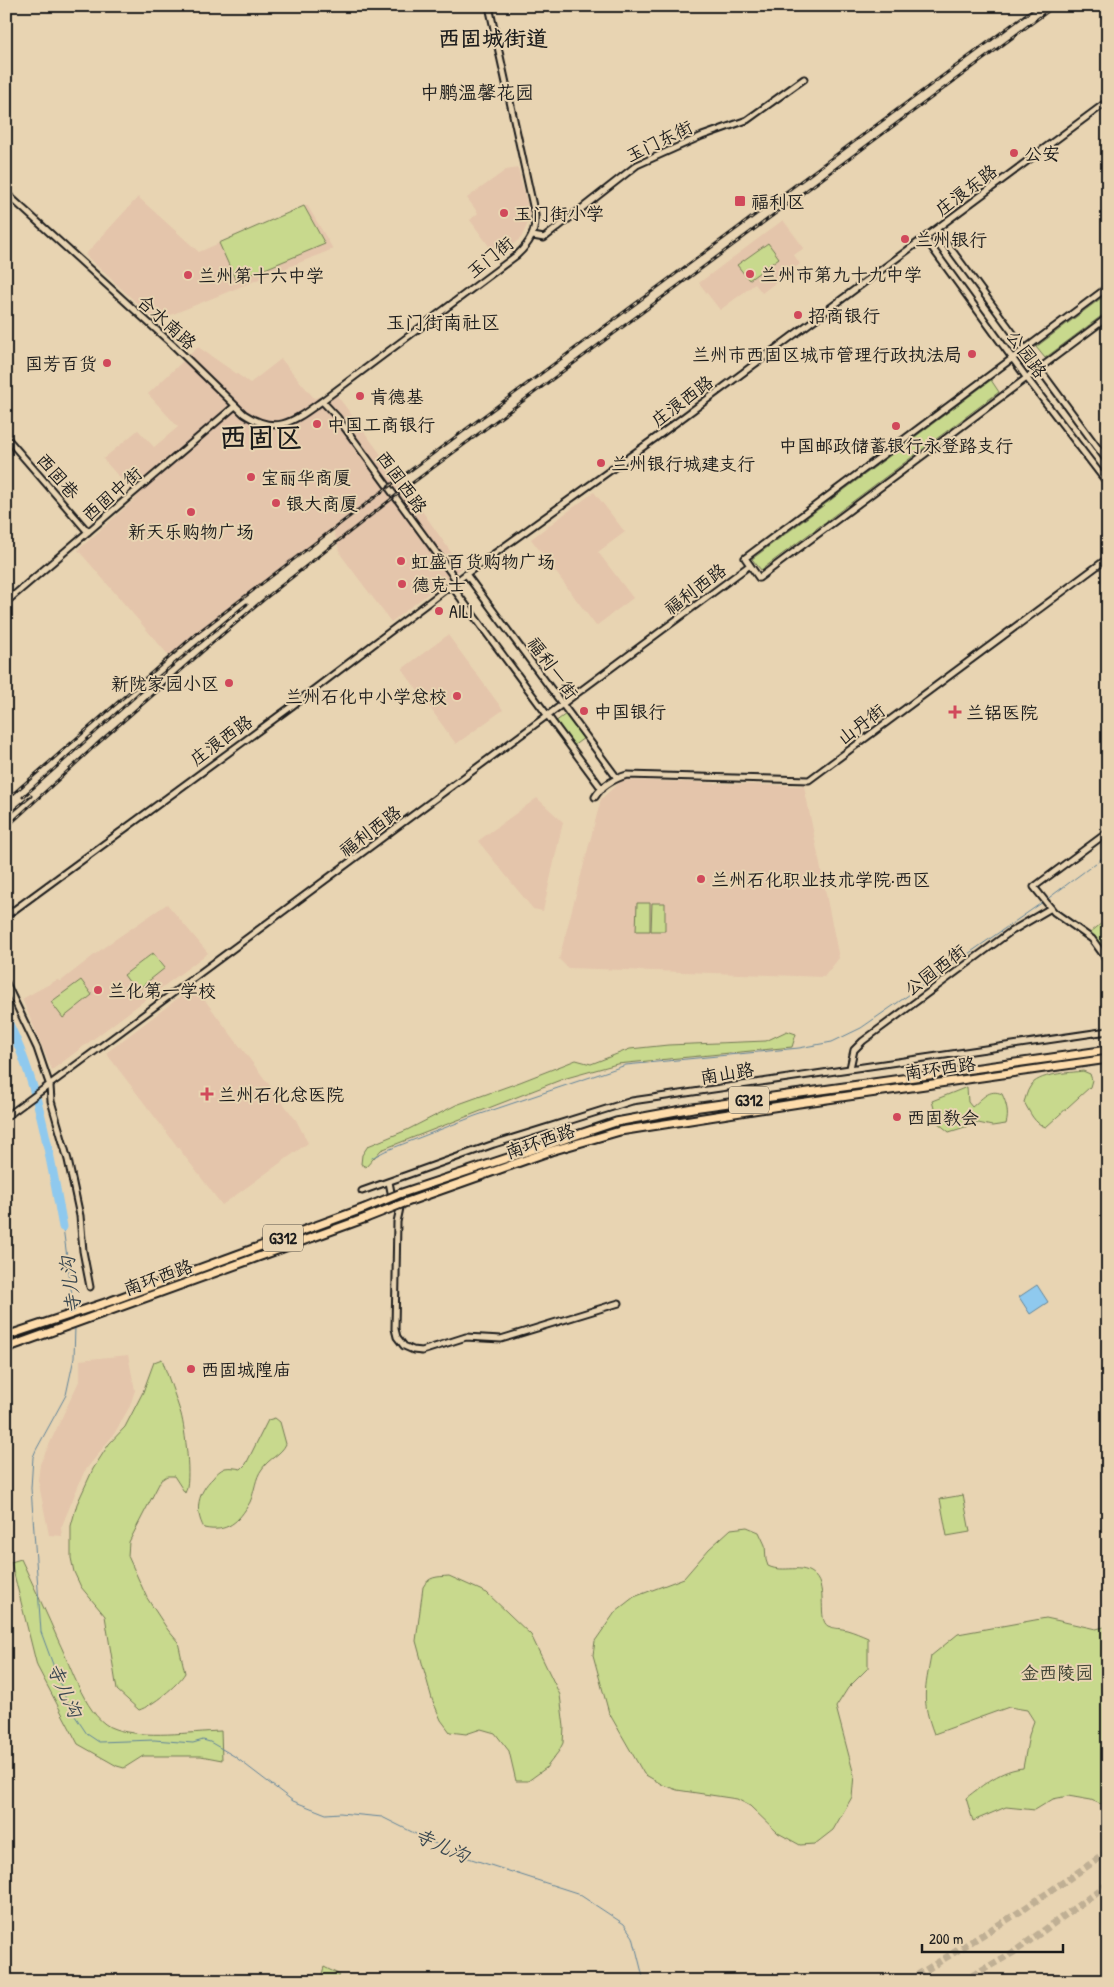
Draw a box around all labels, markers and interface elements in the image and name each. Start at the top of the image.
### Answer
district label: 西固城街道 [438,23,548,53]
district label: 中鹏温馨花园 [420,79,534,105]
street label: 玉门东街 [621,114,697,168]
place label: 公安 [1024,141,1060,166]
marker: 公安 [1008,147,1020,159]
street label: 庄浪东路 [930,158,1002,222]
place label: 福利区 [751,189,805,214]
marker: 福利区 [733,194,747,208]
place label: 玉门街小学 [514,201,604,226]
marker: 玉门街小学 [498,207,510,219]
place label: 兰州银行 [915,227,987,252]
street label: 玉门街 [461,230,519,284]
marker: 兰州银行 [899,233,911,245]
place label: 兰州市第九十九中学 [760,262,922,287]
place label: 兰州第十六中学 [198,263,324,288]
marker: 兰州市第九十九中学 [744,268,756,280]
marker: 兰州第十六中学 [182,269,194,281]
street label: 合水南路 [132,289,202,355]
place label: 招商银行 [808,303,880,328]
district label: 玉门街南社区 [386,309,500,335]
marker: 招商银行 [792,309,804,321]
street label: 公园路 [1001,325,1053,383]
place label: 兰州市西固区城市管理行政执法局 [692,342,962,367]
marker: 兰州市西固区城市管理行政执法局 [966,348,978,360]
place label: 国芳百货 [25,351,97,376]
marker: 国芳百货 [101,357,113,369]
street label: 庄浪西路 [646,369,718,433]
place label: 肯德基 [370,384,424,409]
marker: 肯德基 [354,390,366,402]
place label: 中国工商银行 [327,412,435,437]
district label: 西固区 [219,418,303,456]
marker: 中国工商银行 [311,418,323,430]
marker: 中国邮政储蓄银行永登路支行 [890,420,902,432]
place label: 中国邮政储蓄银行永登路支行 [779,433,1013,458]
street label: 西固西路 [371,446,433,518]
street label: 西固巷 [31,447,85,505]
place label: 兰州银行城建支行 [611,451,755,476]
marker: 兰州银行城建支行 [595,457,607,469]
street label: 西固中街 [77,461,147,527]
place label: 宝丽华商厦 [261,465,351,490]
marker: 宝丽华商厦 [245,471,257,483]
place label: 银大商厦 [286,491,358,516]
marker: 银大商厦 [270,497,282,509]
marker: 新天乐购物广场 [185,506,197,518]
place label: 新天乐购物广场 [128,519,254,544]
place label: 虹盛百货购物广场 [411,549,555,574]
marker: 虹盛百货购物广场 [395,555,407,567]
street label: 福利西路 [659,557,731,621]
place label: 德克士 [412,572,466,597]
marker: 德克士 [396,578,408,590]
place label: AILI [449,599,473,624]
marker: AILI [433,605,445,617]
street label: 福利一街 [522,632,584,704]
place label: 新陇家园小区 [111,671,219,696]
marker: 新陇家园小区 [223,677,235,689]
place label: 兰州石化中小学总校 [285,684,447,709]
marker: 兰州石化中小学总校 [451,690,463,702]
street label: 山丹街 [832,698,890,750]
place label: 中国银行 [594,699,666,724]
place label: 兰铝医院 [966,700,1038,725]
marker: 中国银行 [578,705,590,717]
marker: 兰铝医院 [948,705,962,719]
street label: 庄浪西路 [185,709,257,771]
street label: 福利西路 [334,799,406,863]
place label: 兰州石化职业技术学院·西区 [711,867,931,892]
marker: 兰州石化职业技术学院·西区 [695,873,707,885]
street label: 公园西街 [899,938,971,1002]
place label: 兰化第一学校 [108,978,216,1003]
marker: 兰化第一学校 [92,984,104,996]
street label: 南环西路 [903,1051,977,1085]
street label: 南山路 [698,1056,756,1090]
place label: 兰州石化总医院 [218,1082,344,1107]
road number: G312 [729,1086,769,1114]
marker: 兰州石化总医院 [200,1087,214,1101]
place label: 西固教会 [907,1105,979,1130]
marker: 西固教会 [891,1111,903,1123]
street label: 南环西路 [502,1117,578,1165]
road number: G312 [263,1224,303,1252]
water label: 寺儿沟 [53,1253,86,1315]
street label: 南环西路 [120,1253,196,1301]
place label: 西固城隍庙 [201,1357,291,1382]
marker: 西固城隍庙 [185,1363,197,1375]
water label: 寺儿沟 [42,1659,89,1723]
park label: 金西陵园 [1021,1660,1093,1685]
water label: 寺儿沟 [411,1822,475,1869]
scale bar [922,1922,1063,1954]
text: 200 m [929,1928,963,1949]

